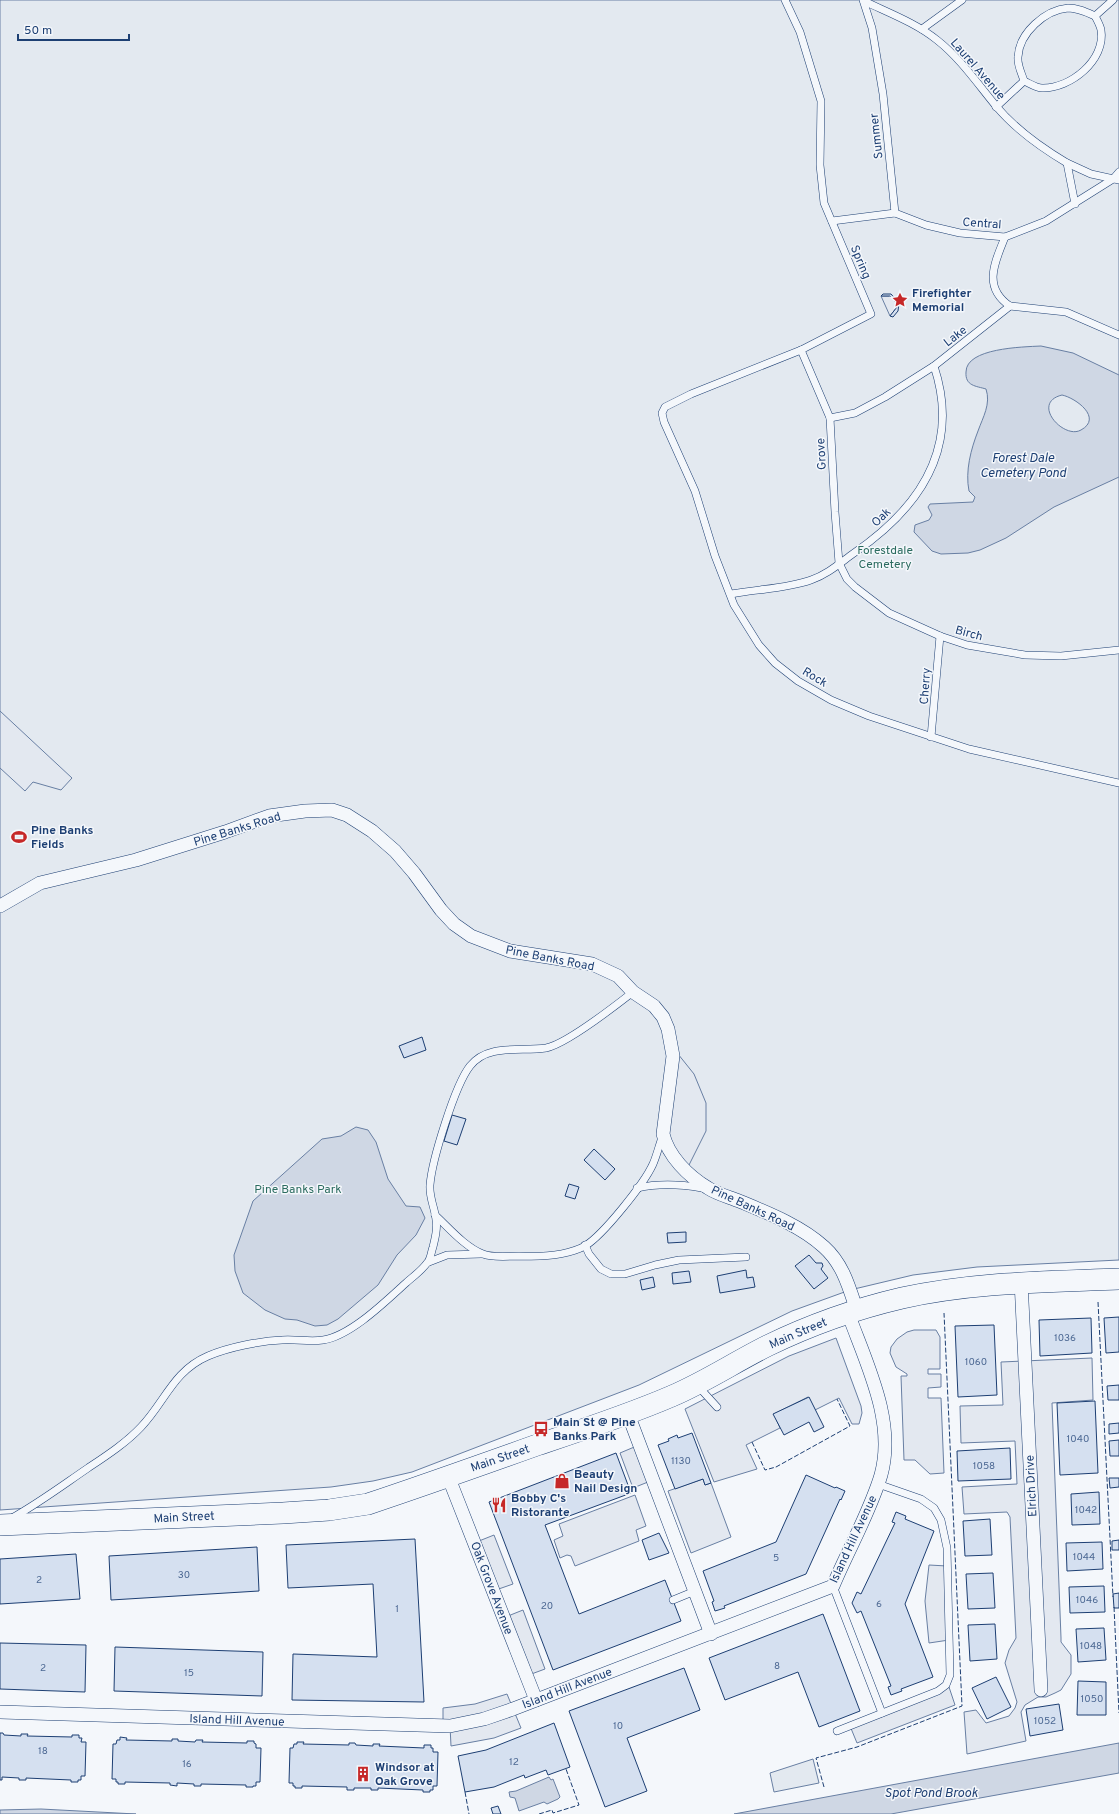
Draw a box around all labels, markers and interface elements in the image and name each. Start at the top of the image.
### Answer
scale bar [18,16,129,42]
text: 50 m [24,23,52,39]
street label: Laurel Avenue [946,36,1008,104]
street label: Summer [867,112,887,160]
street label: Central [962,215,1002,233]
street label: Spring [846,243,874,282]
place label: Firefighter Memorial [912,286,971,316]
place icon: Firefighter Memorial [891,291,909,309]
street label: Lake [941,323,971,351]
street label: Grove [813,438,831,470]
water label: Forest Dale Cemetery Pond [980,451,1067,482]
street label: Oak [868,505,895,531]
park label: Forestdale Cemetery [857,543,913,573]
street label: Birch [953,623,984,645]
street label: Rock [799,664,830,692]
street label: Cherry [917,667,935,705]
street label: Pine Banks Road [192,809,283,851]
place label: Pine Banks Fields [31,823,94,853]
sports icon: Pine Banks Fields [10,828,28,846]
street label: Pine Banks Road [504,943,596,975]
park label: Pine Banks Park [254,1182,342,1198]
street label: Pine Banks Road [708,1183,797,1235]
street label: Main Street [767,1315,830,1353]
house number: 1036 [1054,1332,1076,1345]
house number: 1060 [965,1356,987,1369]
place label: Main St @ Pine Banks Park [553,1415,636,1445]
bus stop icon: Main St @ Pine Banks Park [532,1420,550,1438]
house number: 1040 [1067,1433,1089,1446]
street label: Main Street [469,1441,532,1476]
house number: 1130 [671,1455,691,1468]
street label: Elrich Drive [1022,1455,1042,1517]
house number: 1058 [973,1460,995,1473]
place label: Beauty Nail Design [574,1467,637,1497]
shop icon: Beauty Nail Design [553,1472,571,1490]
place label: Bobby C's Ristorante [511,1491,570,1521]
street label: Island Hill Avenue [827,1493,881,1586]
restaurant icon: Bobby C's Ristorante [490,1496,508,1514]
house number: 1042 [1075,1504,1097,1517]
street label: Main Street [153,1508,215,1528]
street label: Oak Grove Avenue [466,1540,516,1637]
house number: 1044 [1073,1551,1095,1564]
house number: 5 [773,1552,779,1565]
house number: 30 [178,1569,190,1582]
house number: 2 [36,1574,42,1587]
house number: 1046 [1076,1594,1098,1607]
house number: 6 [876,1598,882,1611]
house number: 20 [541,1600,553,1613]
house number: 1 [395,1603,399,1616]
house number: 1048 [1080,1640,1102,1653]
house number: 8 [774,1660,780,1673]
house number: 2 [40,1662,46,1675]
street label: Island Hill Avenue [520,1664,615,1713]
house number: 15 [184,1667,194,1680]
house number: 1050 [1081,1693,1103,1706]
street label: Island Hill Avenue [189,1711,285,1731]
house number: 1052 [1034,1715,1056,1728]
house number: 10 [613,1720,623,1733]
house number: 18 [38,1745,48,1758]
house number: 12 [509,1756,519,1769]
house number: 16 [182,1758,192,1771]
place label: Windsor at Oak Grove [375,1760,435,1790]
building icon: Windsor at Oak Grove [354,1765,372,1783]
water label: Spot Pond Brook [884,1786,978,1802]

